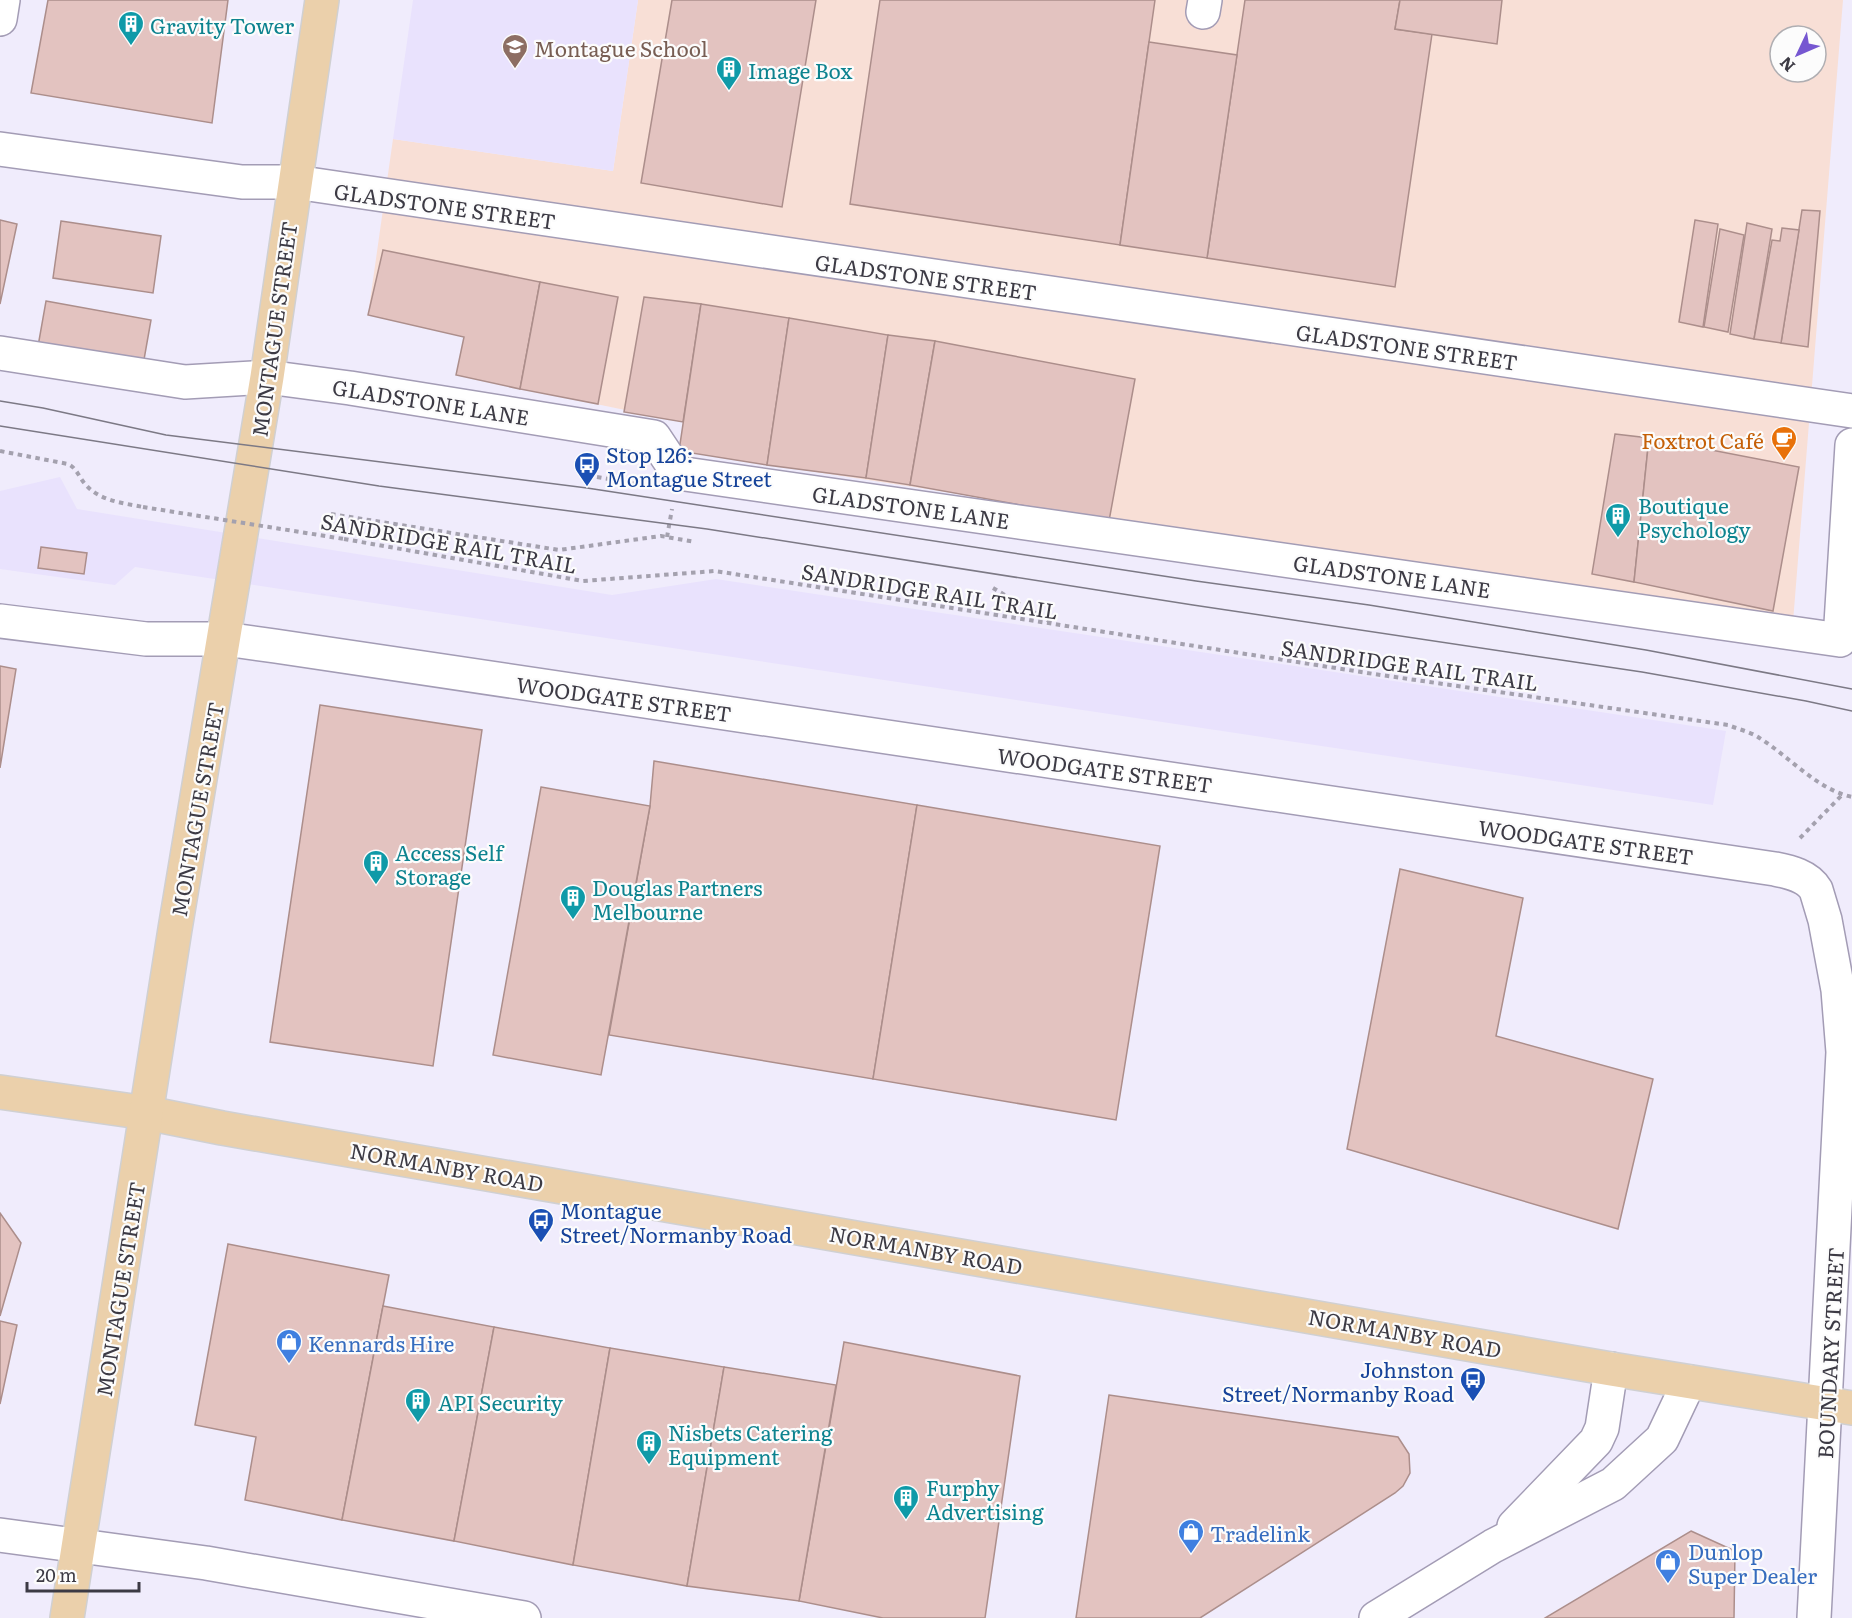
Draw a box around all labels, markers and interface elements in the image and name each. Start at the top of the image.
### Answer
building icon: Gravity Tower [116,9,146,47]
place label: Gravity Tower [150,9,294,40]
north arrow [1768,24,1828,84]
school or university icon: Montague School [500,32,530,70]
place label: Montague School [534,32,708,63]
text: N [1773,52,1800,78]
building icon: Image Box [714,54,744,92]
place label: Image Box [748,54,852,85]
street label: GLADSTONE STREET [332,174,558,236]
street label: MONTAGUE STREET [243,219,303,439]
street label: GLADSTONE STREET [813,245,1039,307]
street label: GLADSTONE STREET [1294,315,1520,377]
street label: GLADSTONE LANE [330,370,532,432]
place label: Foxtrot Café [1641,424,1764,455]
cafe icon: Foxtrot Café [1769,424,1799,462]
place label: Stop 126: Montague Street [606,438,772,493]
bus stop icon: Stop 126: Montague Street [572,450,602,488]
street label: GLADSTONE LANE [810,477,1012,535]
place label: Boutique Psychology [1638,489,1751,544]
building icon: Boutique Psychology [1603,501,1633,539]
street label: SANDRIDGE RAIL TRAIL [319,504,579,580]
street label: GLADSTONE LANE [1291,546,1493,604]
street label: SANDRIDGE RAIL TRAIL [799,554,1061,626]
street label: SANDRIDGE RAIL TRAIL [1279,631,1541,697]
street label: WOODGATE STREET [514,668,734,728]
street label: MONTAGUE STREET [162,699,230,919]
street label: WOODGATE STREET [995,739,1215,799]
street label: WOODGATE STREET [1476,811,1696,871]
place label: Access Self Storage [395,836,505,891]
building icon: Access Self Storage [361,848,391,886]
place label: Douglas Partners Melbourne [592,871,763,926]
building icon: Douglas Partners Melbourne [558,883,588,921]
street label: NORMANBY ROAD [348,1134,546,1198]
street label: MONTAGUE STREET [87,1179,151,1399]
place label: Montague Street/Normanby Road [560,1194,792,1249]
bus stop icon: Montague Street/Normanby Road [526,1206,556,1244]
street label: NORMANBY ROAD [827,1217,1025,1281]
street label: BOUNDARY STREET [1808,1246,1850,1460]
street label: NORMANBY ROAD [1306,1300,1504,1364]
shop icon: Kennards Hire [274,1327,304,1365]
place label: Kennards Hire [308,1327,454,1358]
place label: Johnston Street/Normanby Road [1222,1353,1454,1408]
bus stop icon: Johnston Street/Normanby Road [1458,1365,1488,1403]
building icon: API Security [403,1386,433,1424]
place label: API Security [438,1386,564,1417]
place label: Nisbets Catering Equipment [668,1416,833,1471]
building icon: Nisbets Catering Equipment [634,1428,664,1466]
place label: Furphy Advertising [926,1471,1044,1526]
building icon: Furphy Advertising [891,1483,921,1521]
shop icon: Tradelink [1176,1517,1206,1555]
place label: Tradelink [1210,1517,1310,1548]
place label: Dunlop Super Dealer [1688,1535,1817,1590]
shop icon: Dunlop Super Dealer [1653,1547,1683,1585]
scale bar [27,1555,140,1593]
text: 20 m [36,1561,77,1588]

